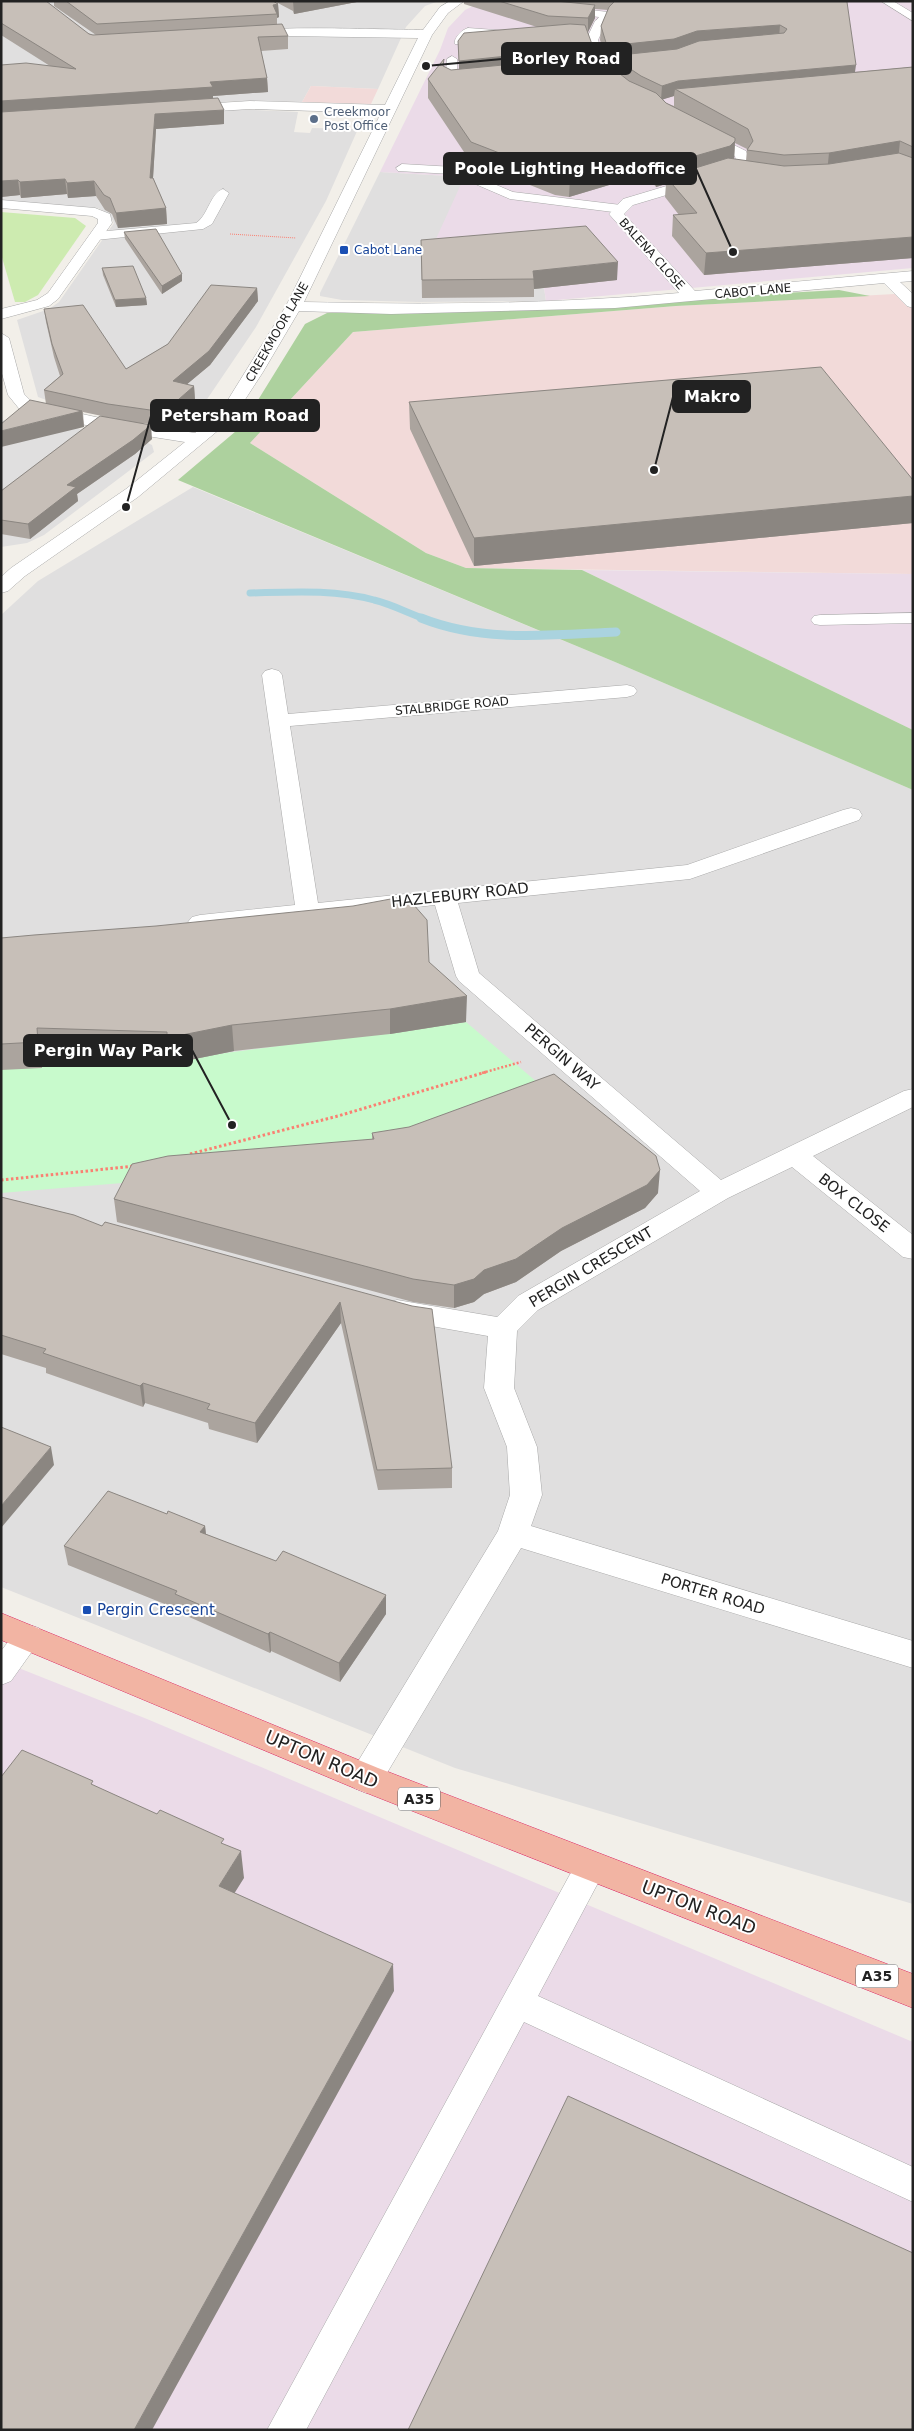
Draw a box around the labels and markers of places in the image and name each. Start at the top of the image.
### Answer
callout: Borley Road [502,43,631,74]
place label: Creekmoor Post Office [324,105,390,133]
marker: Creekmoor Post Office [308,113,320,125]
callout: Poole Lighting Headoffice [444,153,696,184]
place label: Cabot Lane [354,243,422,257]
marker: Cabot Lane [338,244,350,256]
callout: Makro [673,381,750,412]
callout: Petersham Road [151,400,319,431]
callout: Pergin Way Park [24,1035,192,1066]
place label: Pergin Crescent [97,1601,215,1619]
marker: Pergin Crescent [81,1604,93,1616]

